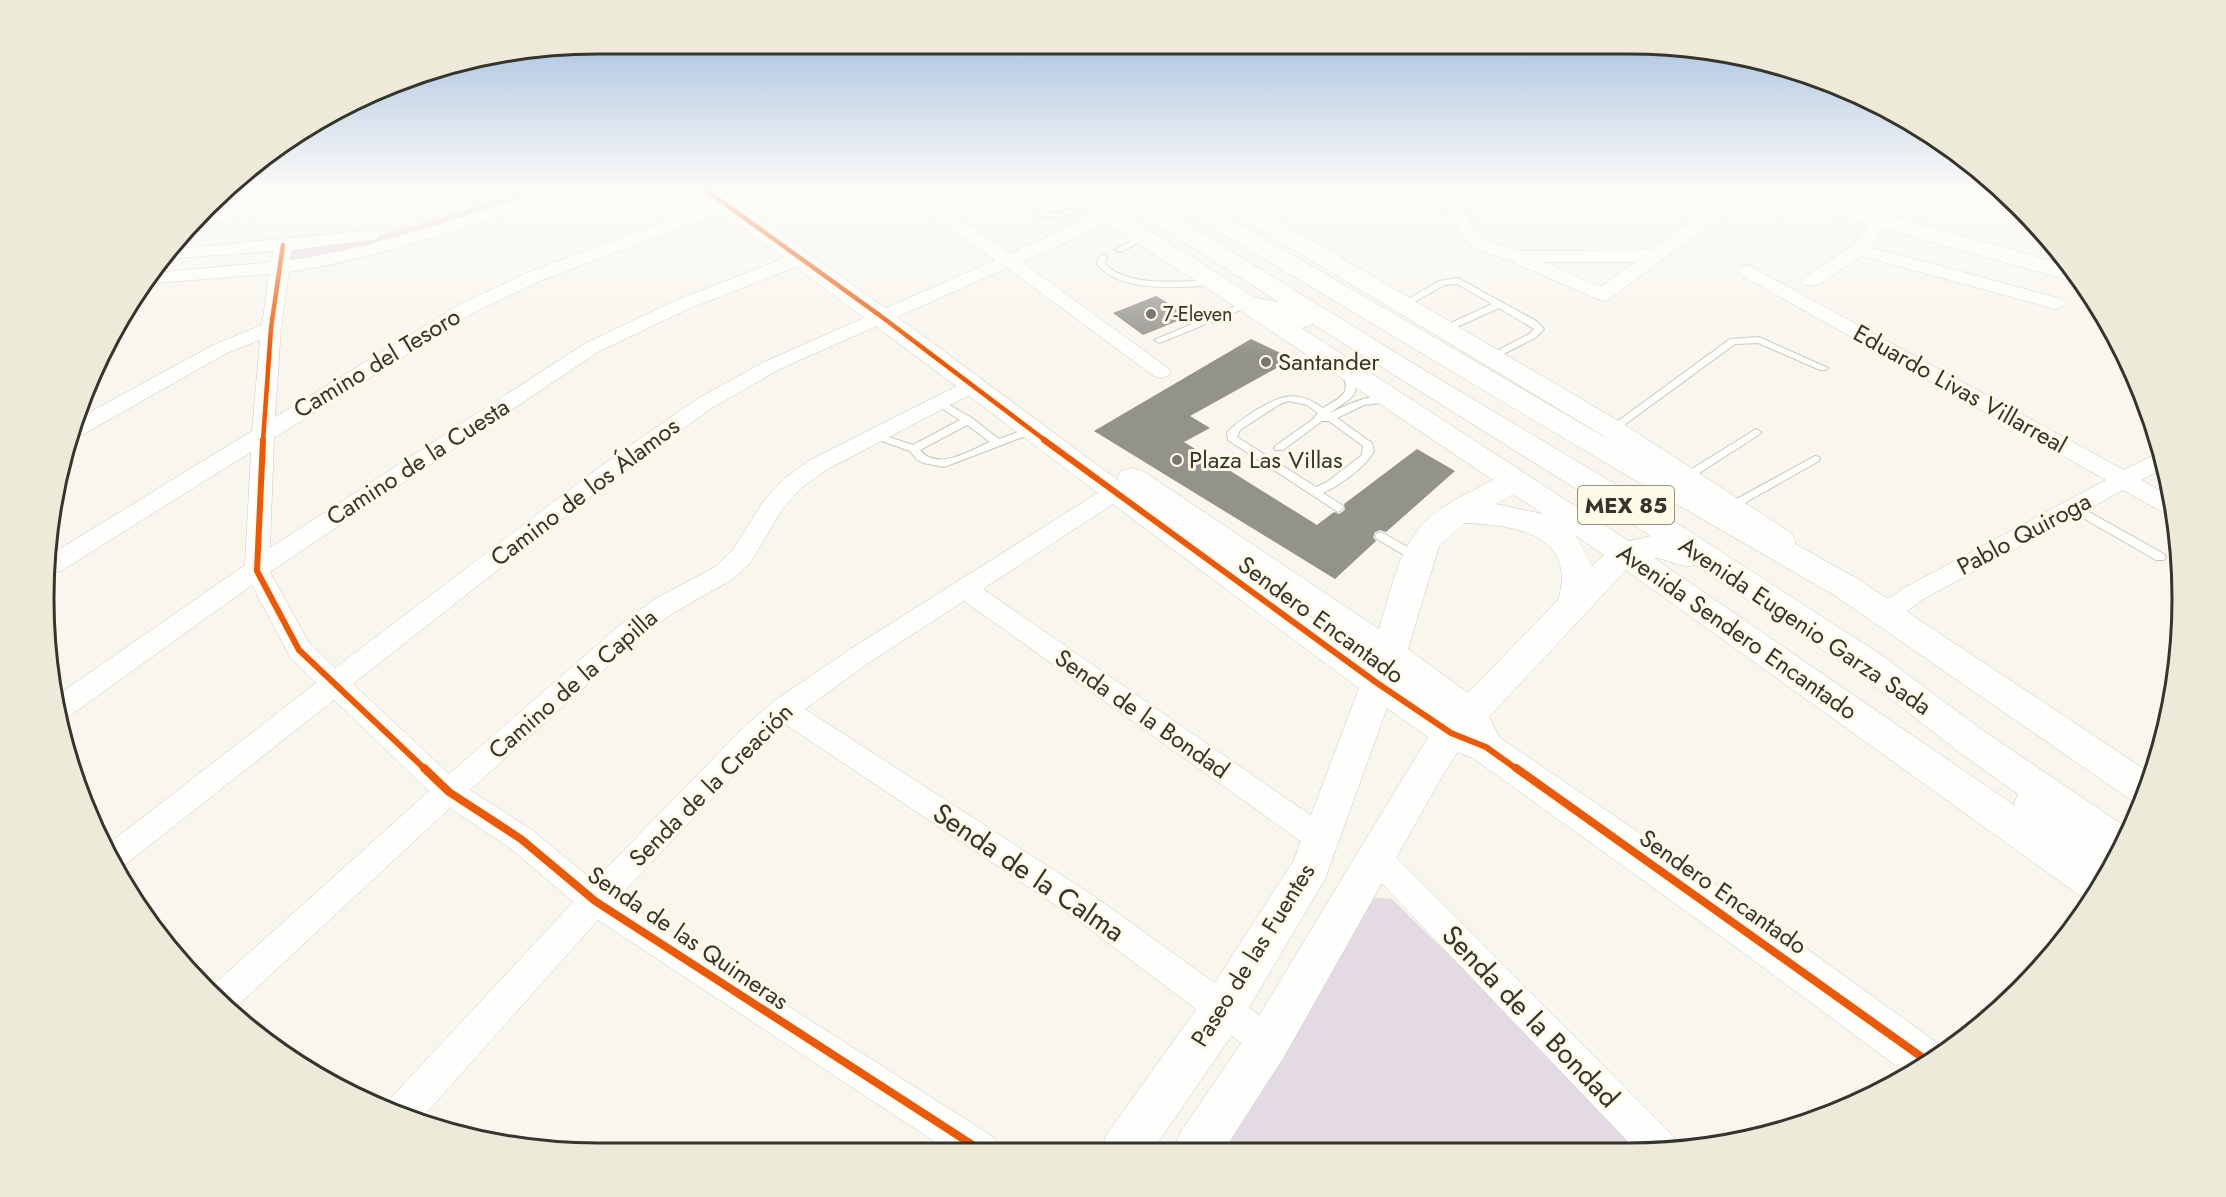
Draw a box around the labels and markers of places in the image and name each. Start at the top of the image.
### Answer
place label: 7-Eleven [1163,300,1233,329]
marker: 7-Eleven [1144,307,1158,321]
place label: Santander [1278,344,1380,379]
marker: Santander [1259,355,1273,369]
place label: Plaza Las Villas [1189,442,1343,477]
marker: Plaza Las Villas [1170,453,1184,467]

